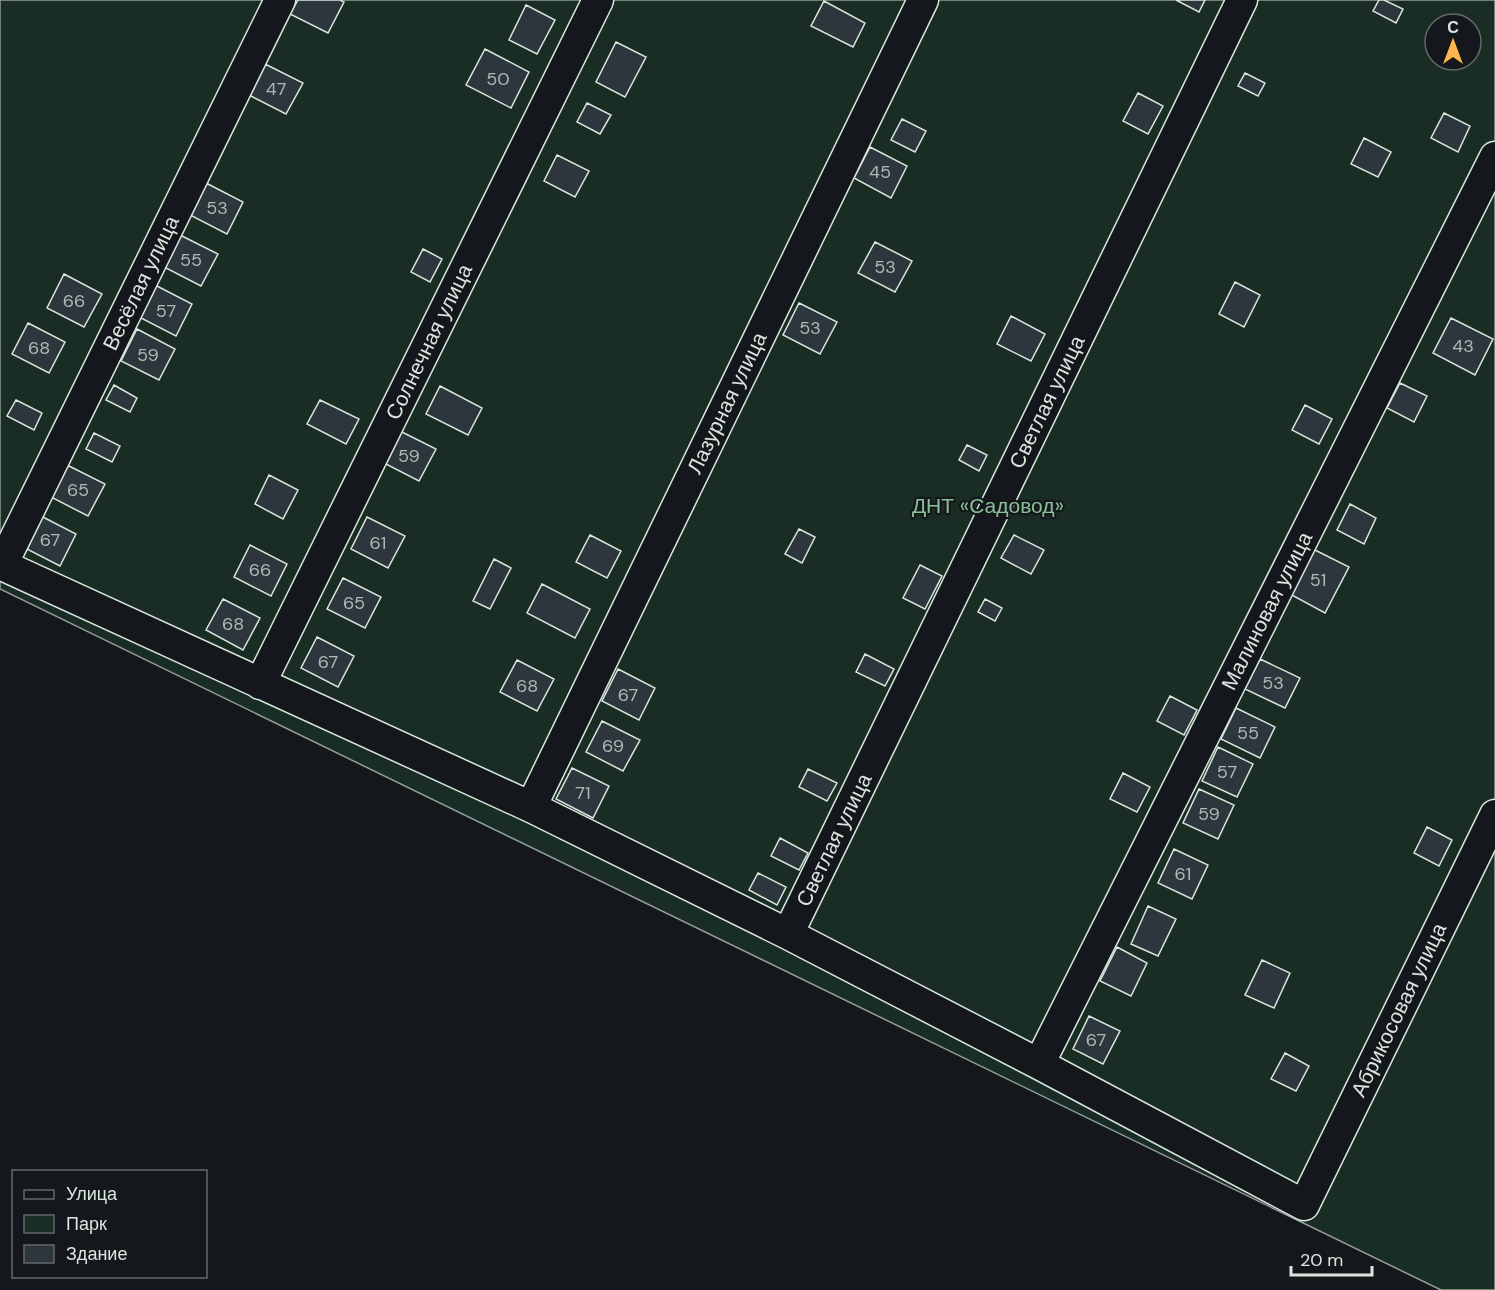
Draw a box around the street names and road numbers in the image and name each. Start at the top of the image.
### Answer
street label: Весёлая улица [96,211,186,355]
street label: Солнечная улица [379,259,479,425]
street label: Лазурная улица [681,327,774,479]
street label: Светлая улица [1003,330,1091,473]
street label: Малиновая улица [1215,527,1319,695]
street label: Светлая улица [790,768,878,911]
street label: Абрикосовая улица [1345,918,1453,1102]

